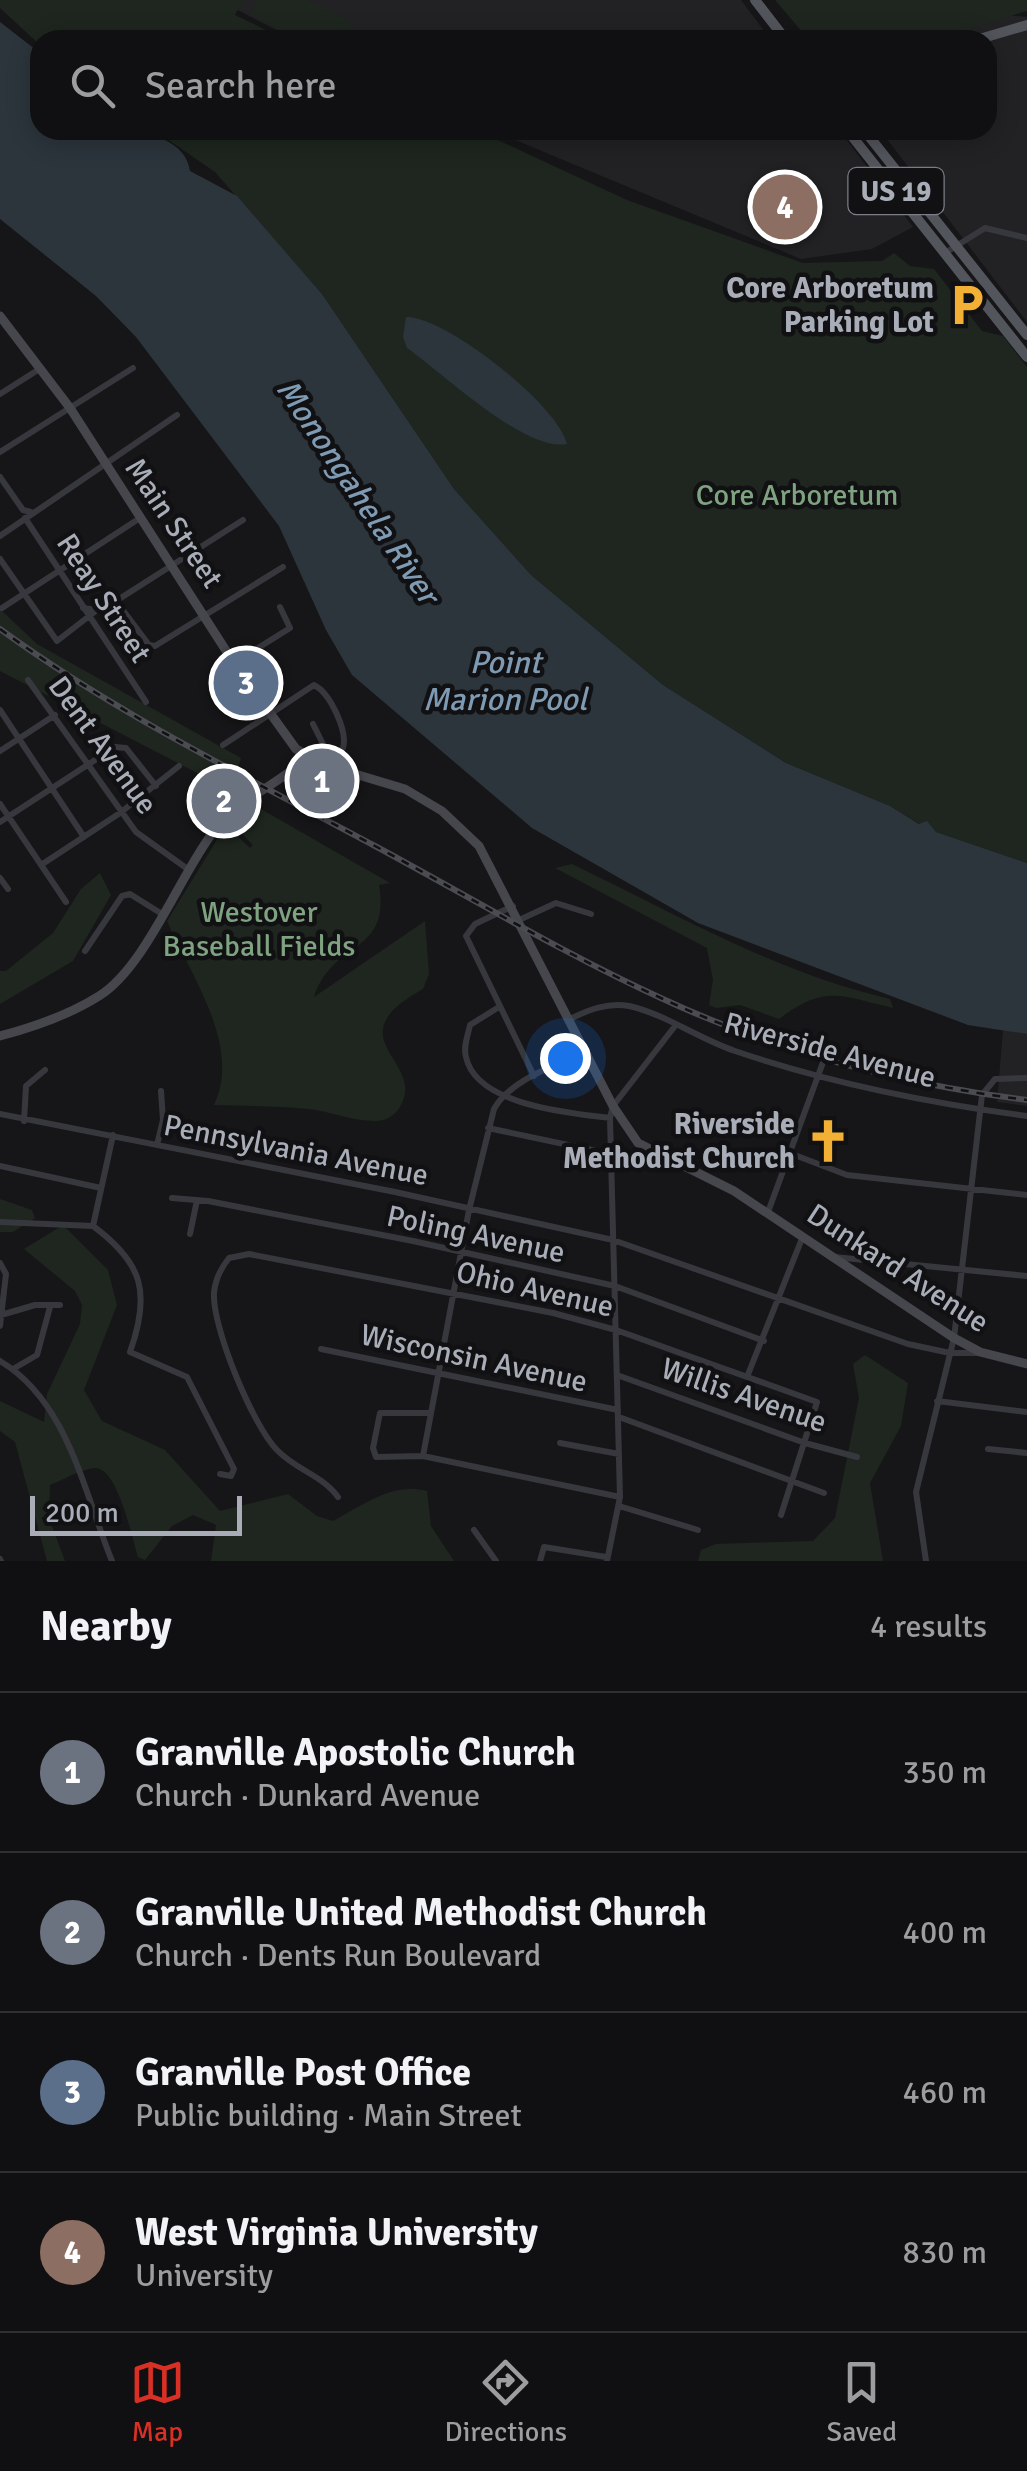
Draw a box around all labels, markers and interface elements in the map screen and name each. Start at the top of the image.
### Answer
search box [30,30,997,140]
icon: search [65,58,120,113]
text: Search here [145,62,337,109]
road number: US 19 [848,168,944,214]
pin: 4 [752,170,818,244]
place label: Core Arboretum Parking Lot [726,270,934,341]
parking icon: Core Arboretum Parking Lot [943,281,991,329]
water label: Monongahela River [268,371,450,615]
street label: Main Street [117,451,231,595]
park label: Core Arboretum [696,477,898,514]
street label: Reay Street [48,527,159,670]
water label: Point Marion Pool [423,643,590,719]
pin: 3 [214,646,278,720]
street label: Dent Avenue [40,669,165,822]
pin: 1 [290,744,354,818]
pin: 2 [192,764,256,838]
park label: Westover Baseball Fields [163,894,355,965]
street label: Riverside Avenue [720,1004,940,1097]
your location [540,1033,591,1084]
place label: Riverside Methodist Church [563,1106,795,1177]
street label: Pennsylvania Avenue [161,1107,431,1194]
church icon: Riverside Methodist Church [804,1117,852,1165]
street label: Dunkard Avenue [800,1196,996,1341]
street label: Poling Avenue [383,1198,568,1271]
street label: Ohio Avenue [453,1253,617,1326]
street label: Wisconsin Avenue [357,1316,591,1401]
street label: Willis Avenue [656,1350,831,1441]
scale bar [30,1491,242,1536]
text: 200 m [45,1496,119,1530]
text: Nearby [40,1601,172,1652]
text: 4 results [870,1607,987,1646]
text: Granville Apostolic Church [135,1729,576,1776]
text: 1 [64,1753,81,1792]
text: 350 m [903,1753,987,1792]
text: Church · Dunkard Avenue [135,1776,480,1815]
text: Granville United Methodist Church [135,1889,707,1936]
text: 2 [64,1913,81,1952]
text: 400 m [903,1913,987,1952]
text: Church · Dents Run Boulevard [135,1936,541,1975]
text: Granville Post Office [135,2049,471,2096]
text: 3 [64,2073,81,2112]
text: 460 m [903,2073,987,2112]
text: Public building · Main Street [135,2096,522,2135]
text: West Virginia University [135,2209,538,2256]
text: 4 [64,2233,81,2272]
text: 830 m [903,2233,987,2272]
text: University [135,2256,273,2295]
tab: Map [130,2355,185,2449]
tab: Directions [445,2355,567,2449]
tab: Saved [827,2355,897,2449]

